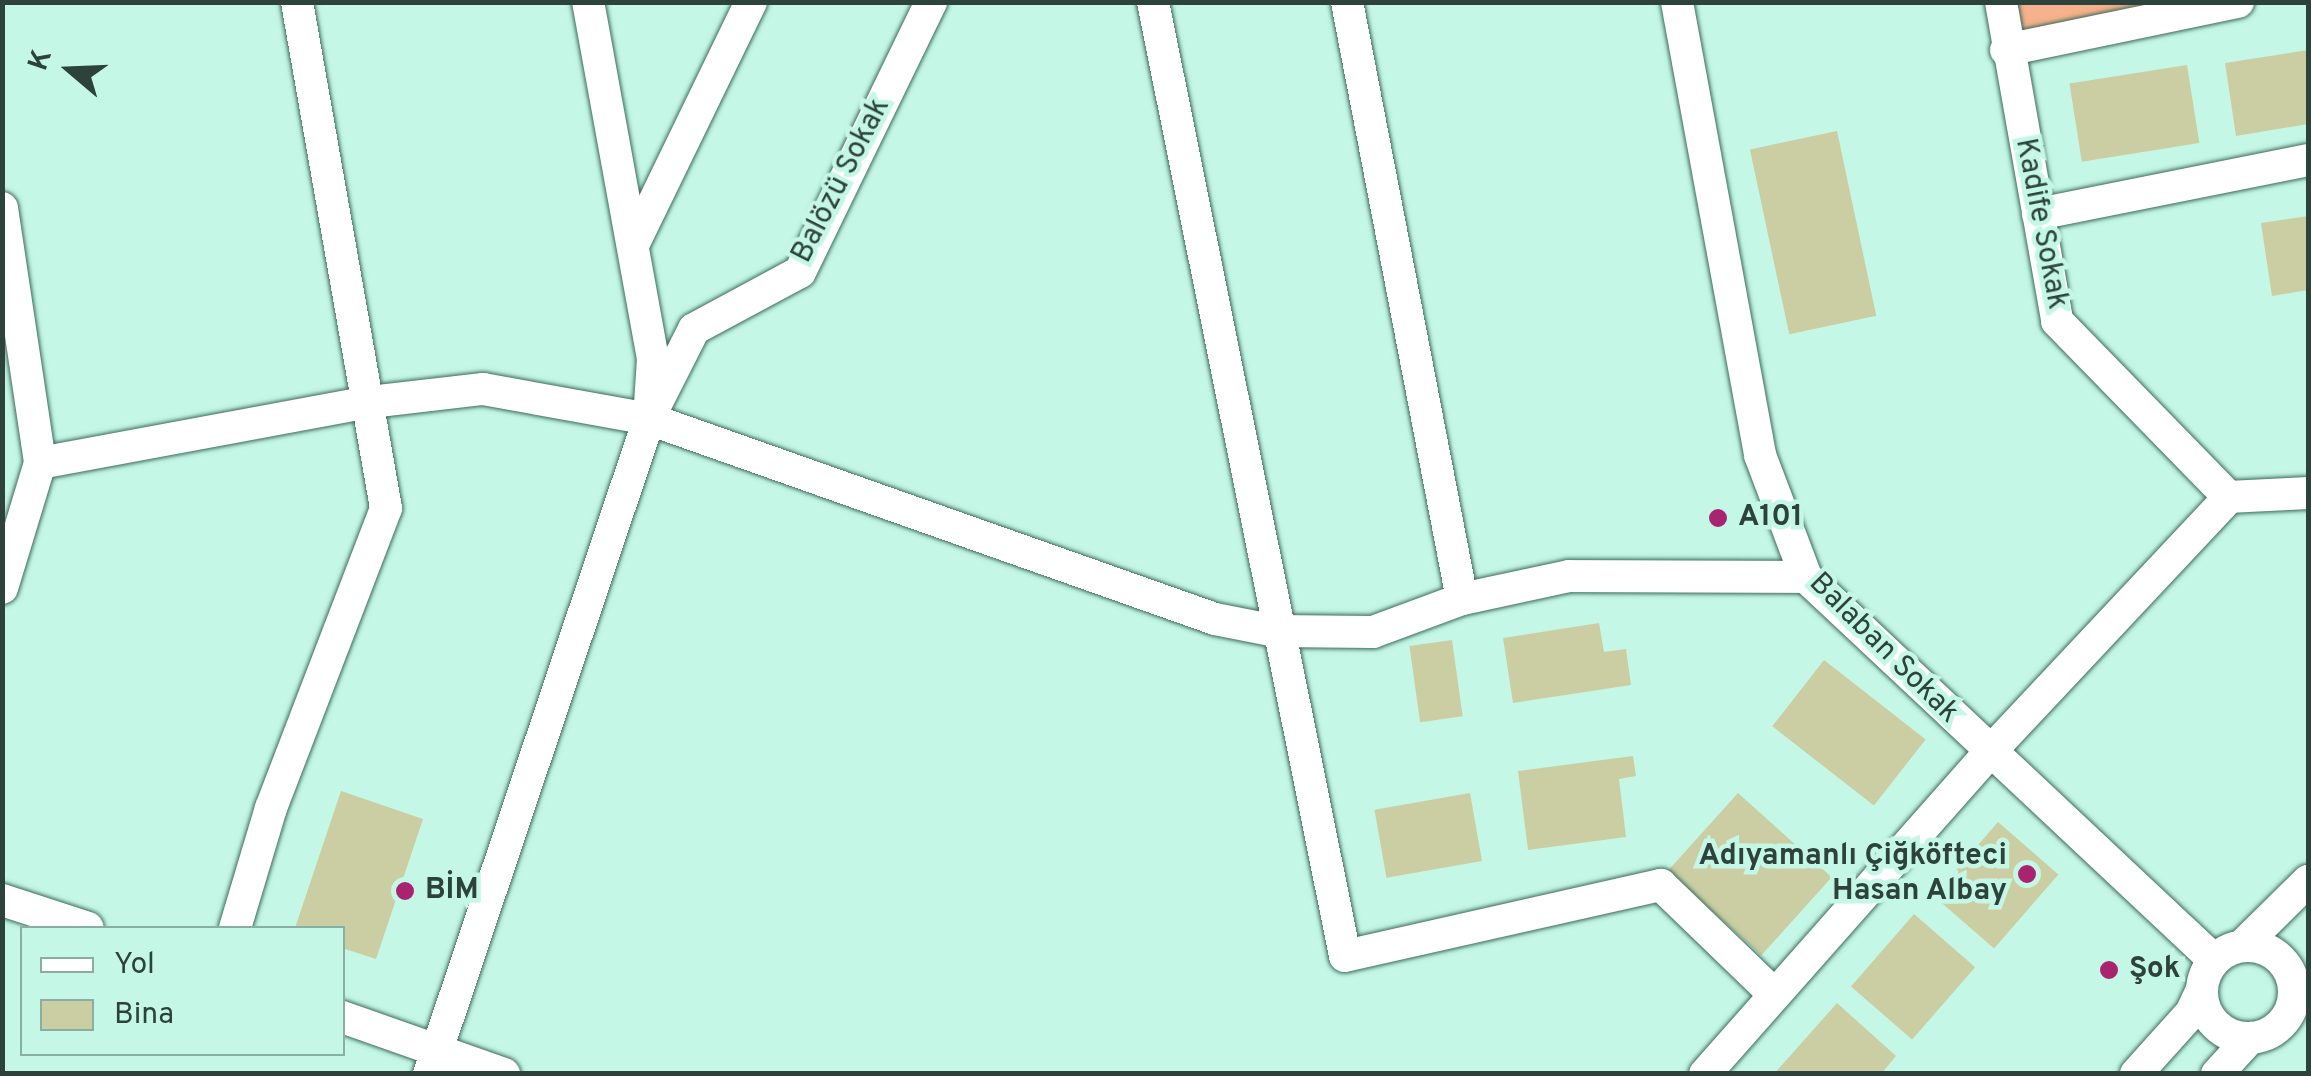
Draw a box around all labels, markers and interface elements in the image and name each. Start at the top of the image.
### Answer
north arrow [20,20,120,120]
text: K [21,45,62,75]
street label: Balözü Sokak [785,93,899,269]
street label: Kadife Sokak [2006,135,2074,313]
place label: A101 [1738,500,1803,536]
marker: A101 [1707,507,1729,529]
street label: Balaban Sokak [1800,566,1966,732]
place label: Adıyamanlı Çiğköfteci Hasan Albay [1698,839,2007,910]
marker: Adıyamanlı Çiğköfteci Hasan Albay [2016,863,2038,885]
place label: BİM [425,873,479,909]
marker: BİM [394,880,416,902]
legend [20,926,345,1056]
text: Yol [114,947,155,984]
place label: Şok [2129,952,2181,988]
marker: Şok [2098,959,2120,981]
text: Bina [114,997,174,1034]

